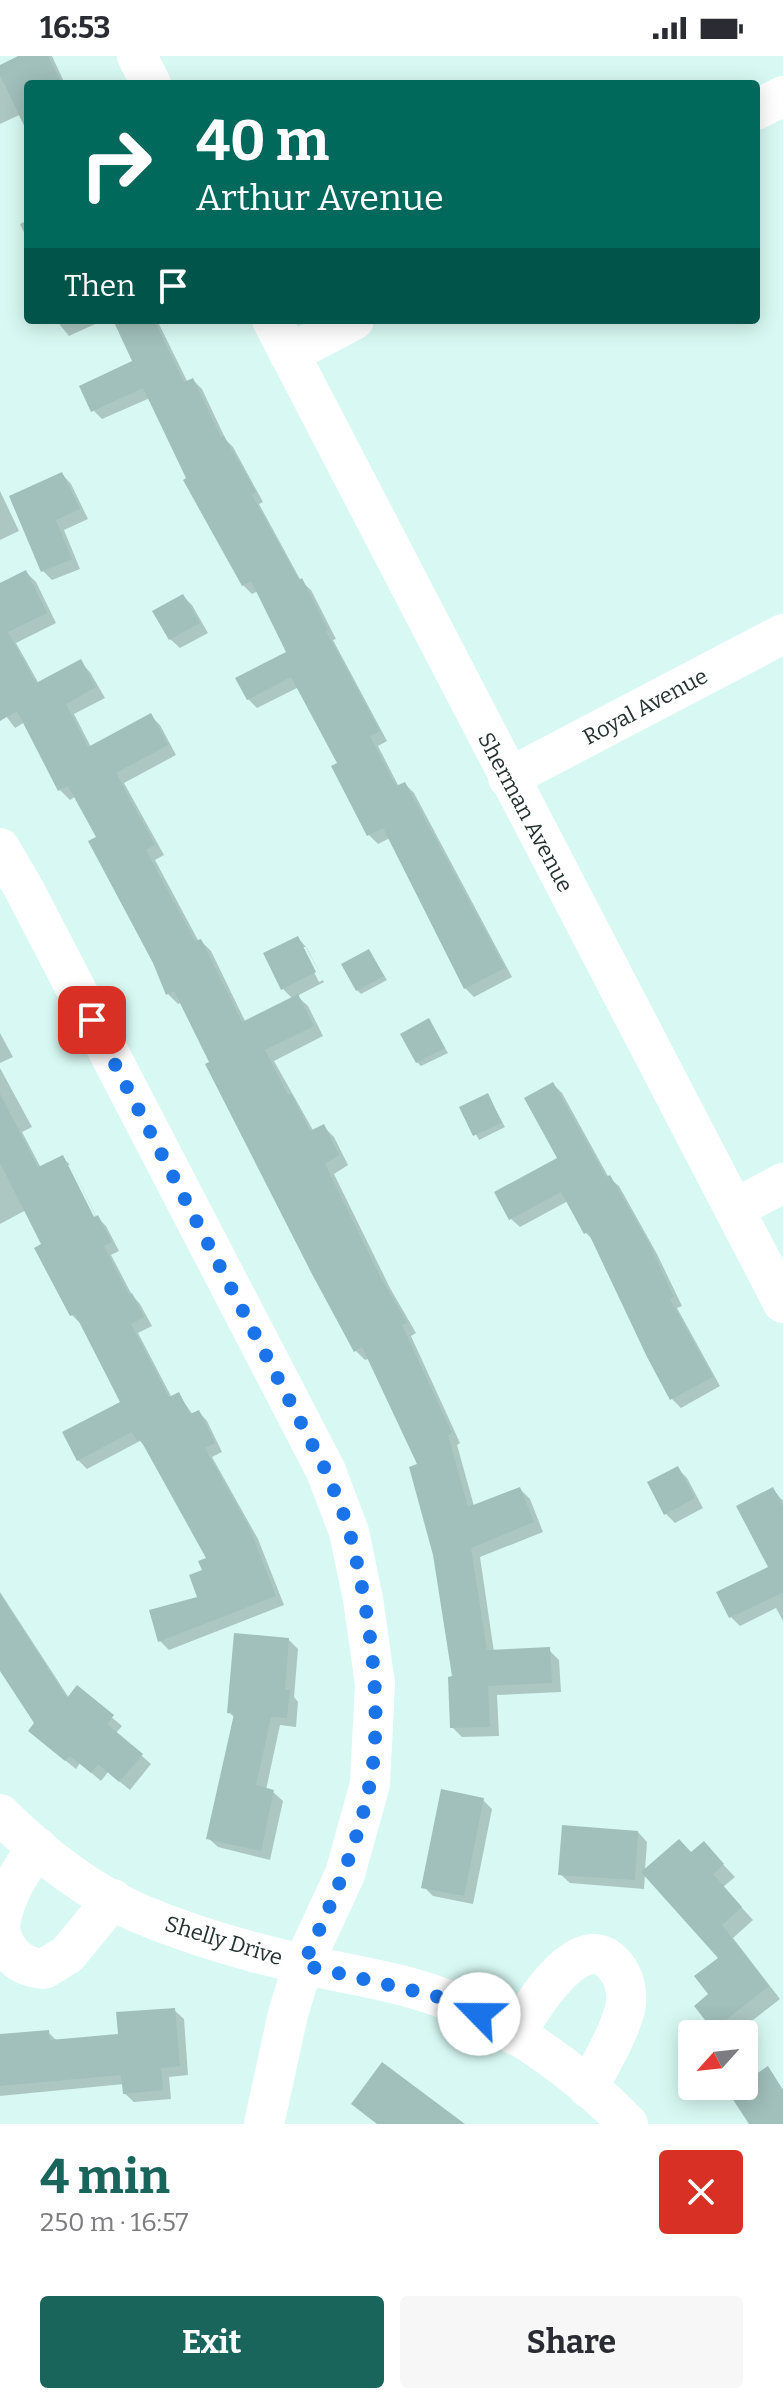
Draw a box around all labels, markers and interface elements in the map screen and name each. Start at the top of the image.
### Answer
text: 16:53 [40,10,111,46]
text: 40 m [196,108,329,175]
icon: right [64,112,168,216]
text: Arthur Avenue [196,176,444,220]
icon: arrive [151,264,195,308]
text: Then [64,268,135,304]
street label: Royal Avenue [578,662,712,751]
street label: Sherman Avenue [472,728,579,897]
pin [58,986,126,1054]
icon: arrive [70,998,114,1042]
street label: Shelly Drive [162,1910,286,1971]
position arrow [437,1972,521,2056]
north arrow [678,2020,758,2100]
map controls [678,2020,758,2100]
text: 4 min [40,2148,170,2206]
button: close [659,2150,743,2234]
text: 250 m · 16:57 [40,2207,188,2238]
button: Exit [40,2296,384,2388]
button: Share [400,2296,743,2388]

